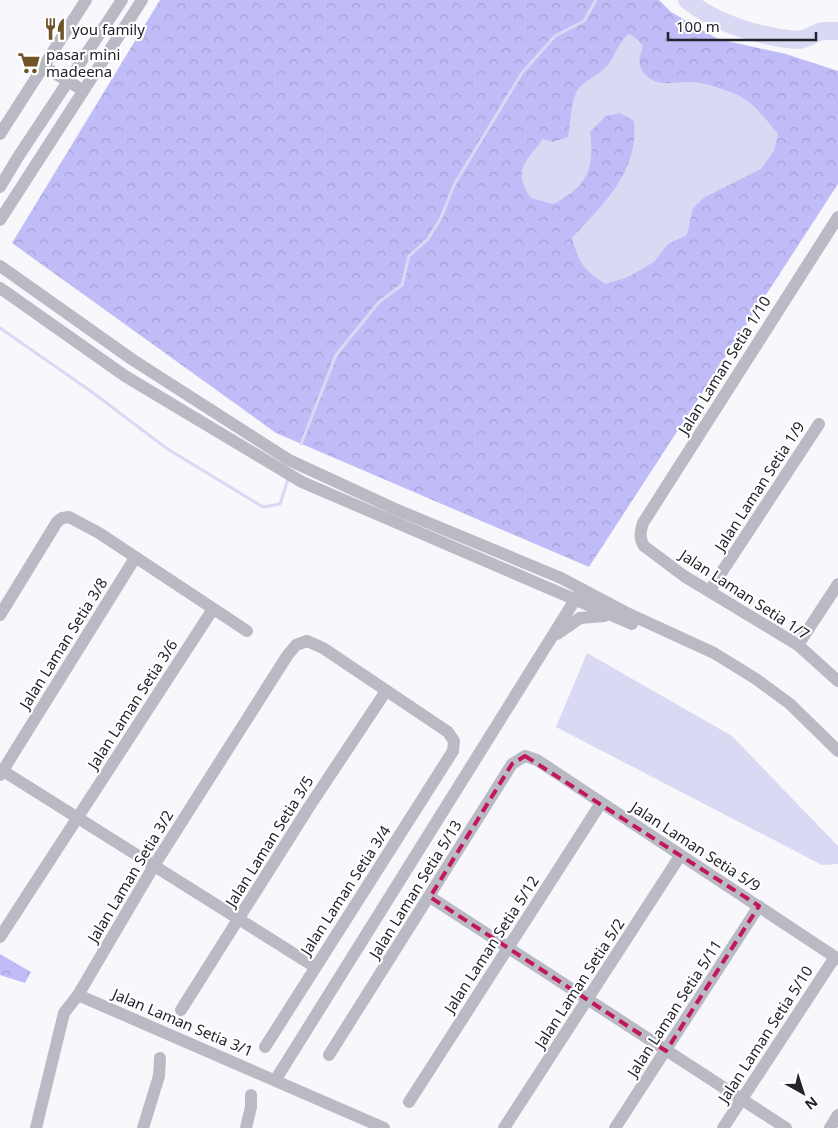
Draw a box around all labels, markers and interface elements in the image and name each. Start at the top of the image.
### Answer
scale bar [668,10,816,42]
restaurant icon: you family [42,16,68,42]
text: 100 m [676,16,720,36]
place label: you family [72,19,145,39]
place label: pasar mini madeena [46,44,120,81]
supermarket icon: pasar mini madeena [16,50,42,76]
street label: Jalan Laman Setia 1/10 [672,292,775,440]
street label: Jalan Laman Setia 1/9 [708,417,808,556]
street label: Jalan Laman Setia 1/7 [675,543,814,643]
street label: Jalan Laman Setia 3/8 [13,574,111,714]
street label: Jalan Laman Setia 3/6 [81,635,181,774]
street label: Jalan Laman Setia 3/5 [219,772,317,912]
street label: Jalan Laman Setia 5/9 [626,795,765,895]
street label: Jalan Laman Setia 3/2 [82,806,177,948]
street label: Jalan Laman Setia 5/13 [363,816,466,964]
street label: Jalan Laman Setia 3/4 [294,821,395,960]
street label: Jalan Laman Setia 5/12 [438,872,543,1018]
street label: Jalan Laman Setia 5/2 [528,914,628,1053]
street label: Jalan Laman Setia 5/11 [621,936,726,1082]
street label: Jalan Laman Setia 5/10 [712,962,817,1108]
street label: Jalan Laman Setia 3/1 [108,983,256,1061]
north arrow [778,1068,828,1118]
text: N [801,1093,822,1114]

